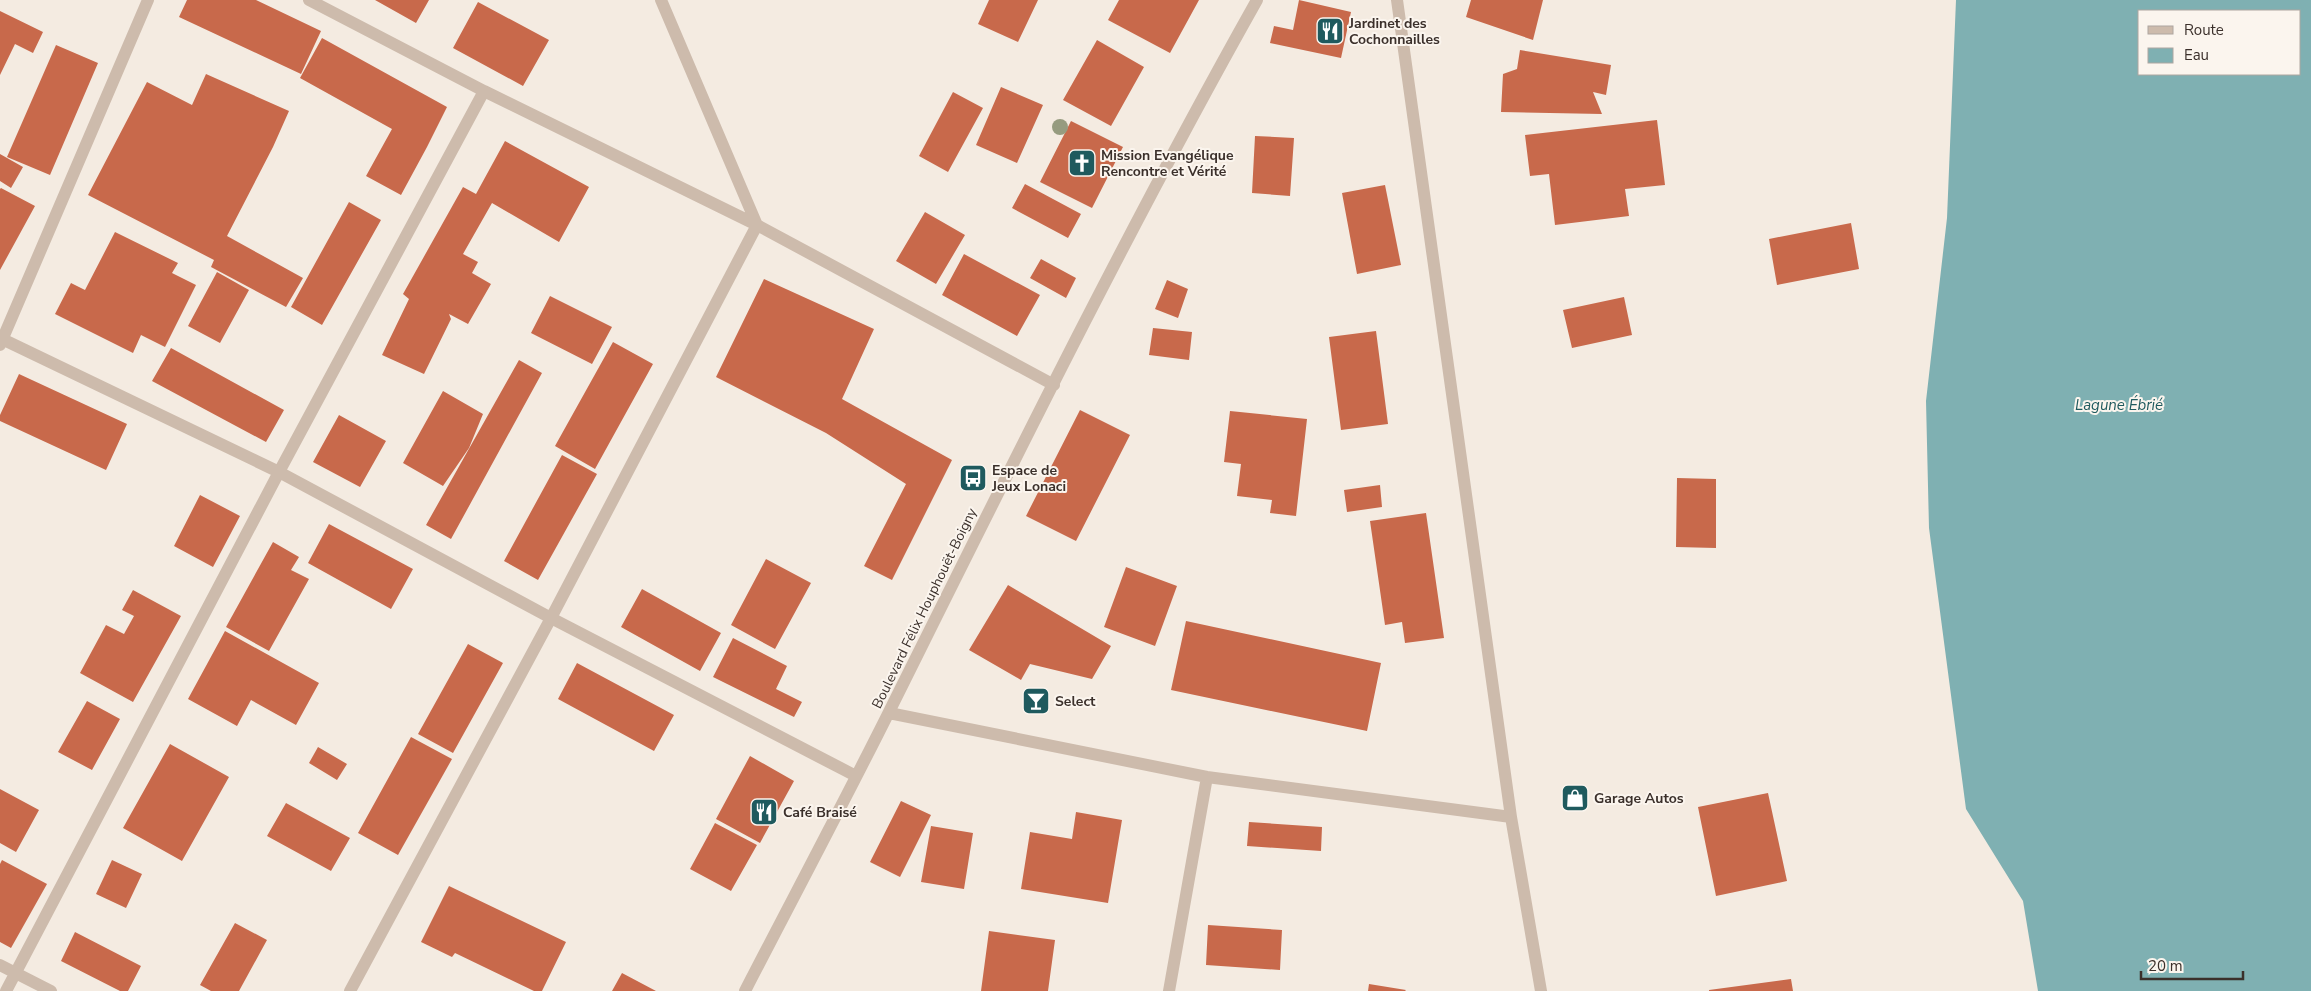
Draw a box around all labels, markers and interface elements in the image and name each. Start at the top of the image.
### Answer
legend [2138,10,2301,75]
place label: Jardinet des Cochonnailles [1348,14,1440,49]
restaurant icon: Jardinet des Cochonnailles [1315,16,1345,46]
text: Route [2184,20,2224,40]
text: Eau [2184,45,2209,65]
place label: Mission Evangélique Rencontre et Vérité [1101,146,1234,181]
church icon: Mission Evangélique Rencontre et Vérité [1067,148,1097,178]
water label: Lagune Ébrié [2075,395,2163,415]
place label: Espace de Jeux Lonaci [991,461,1066,496]
bus stop icon: Espace de Jeux Lonaci [958,463,988,493]
street label: Boulevard Félix Houphouët-Boigny [868,504,982,712]
bar icon: Select [1021,686,1051,716]
place label: Select [1055,692,1096,711]
shop icon: Garage Autos [1560,783,1590,813]
place label: Garage Autos [1594,789,1684,808]
restaurant icon: Café Braisé [749,797,779,827]
place label: Café Braisé [783,803,857,822]
scale bar [2141,948,2244,980]
text: 20 m [2148,956,2183,976]

